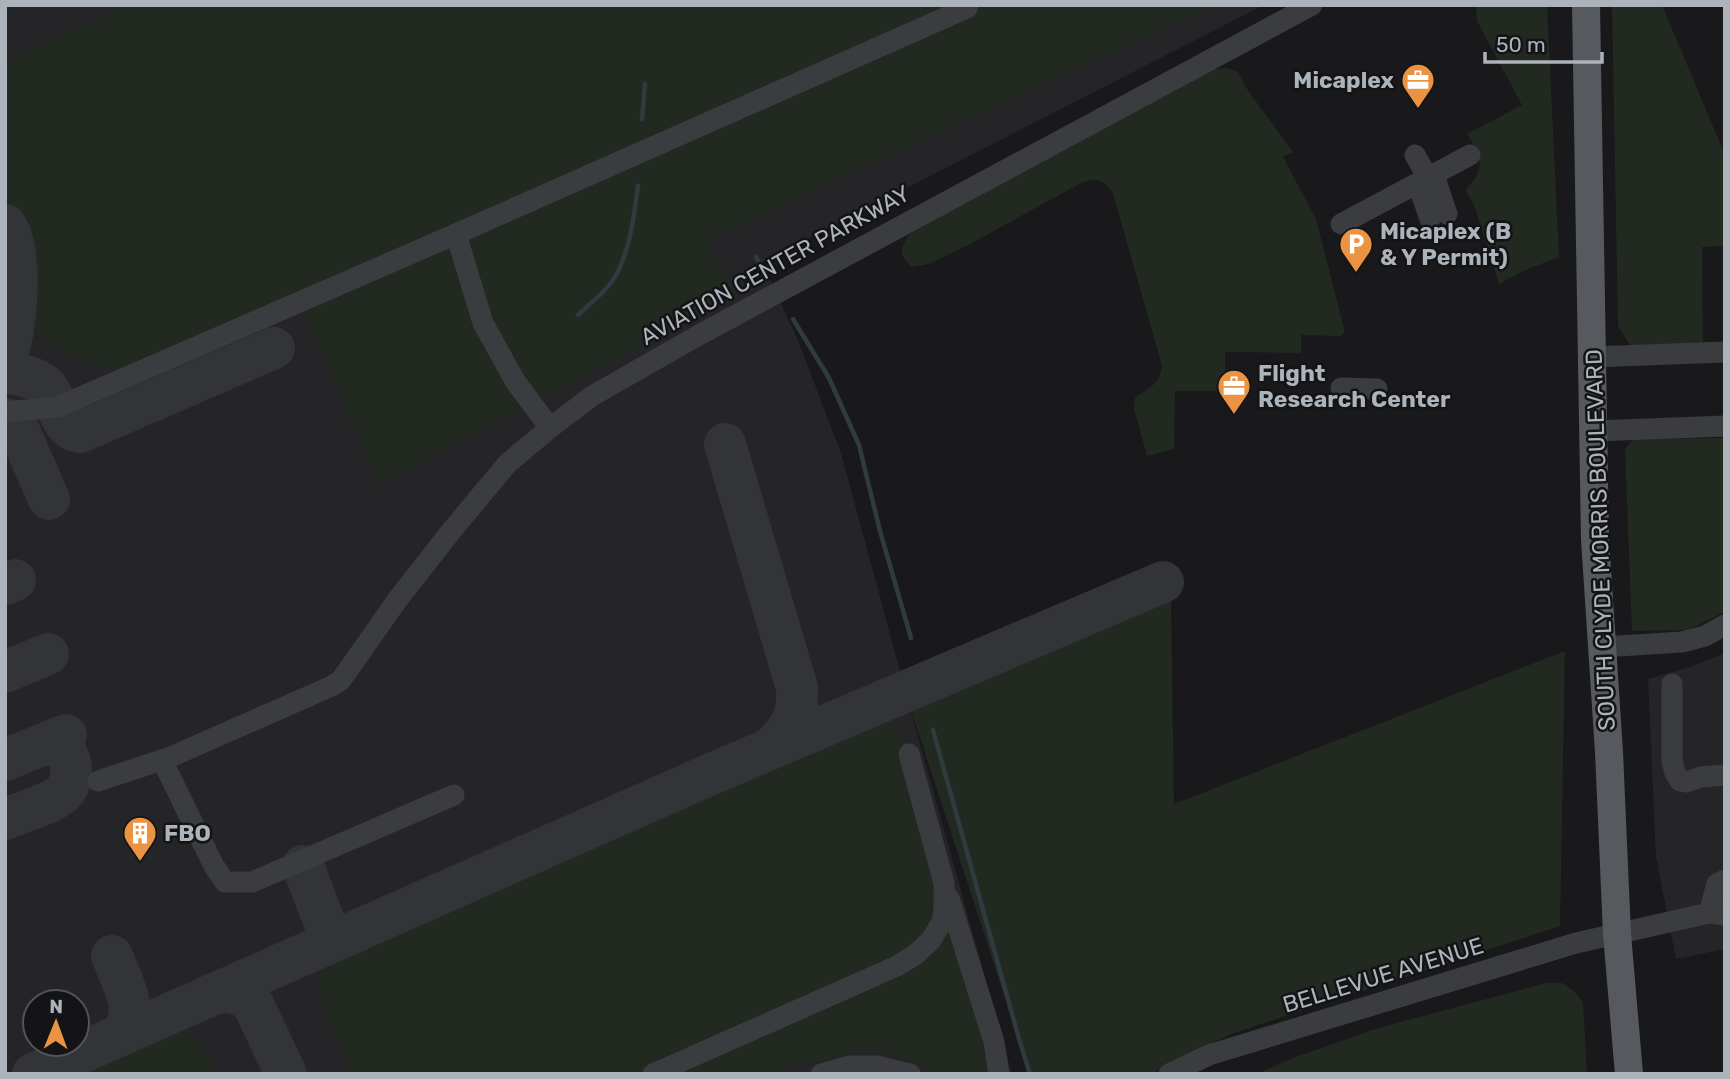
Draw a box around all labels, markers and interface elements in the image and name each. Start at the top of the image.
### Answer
scale bar [1485,21,1602,65]
text: 50 m [1496,32,1546,57]
office icon: Micaplex [1399,61,1437,110]
place label: Micaplex [1293,66,1394,94]
street label: AVIATION CENTER PARKWAY [635,179,915,351]
place label: Micaplex (B & Y Permit) [1380,217,1511,271]
parking icon: Micaplex (B & Y Permit) [1337,225,1375,274]
street label: SOUTH CLYDE MORRIS BOULEVARD [1579,349,1621,731]
place label: Flight Research Center [1258,359,1451,413]
office icon: Flight Research Center [1215,367,1253,416]
building icon: FBO [121,814,159,863]
place label: FBO [164,819,211,847]
street label: BELLEVUE AVENUE [1279,931,1487,1019]
north arrow [21,988,91,1058]
text: N [49,995,63,1018]

